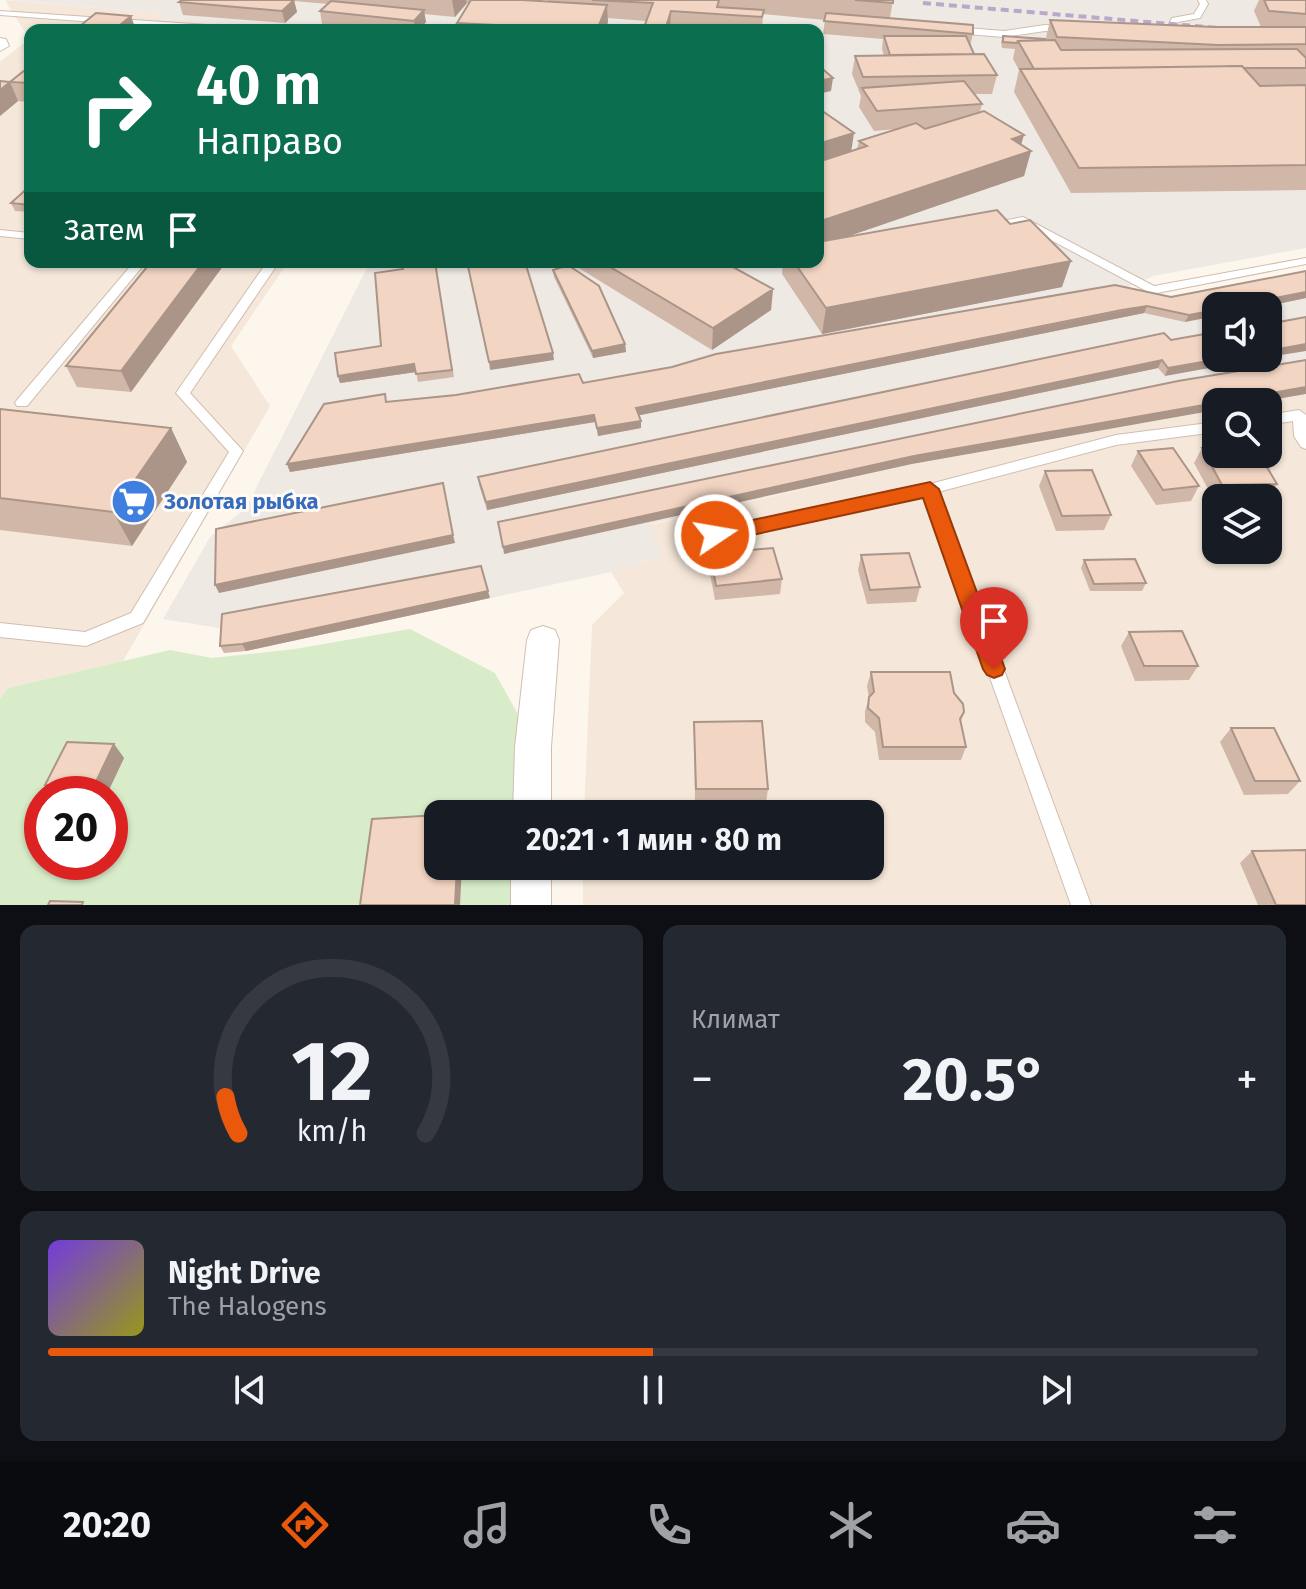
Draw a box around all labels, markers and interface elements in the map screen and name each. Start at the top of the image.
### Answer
text: 40 m [196,52,321,119]
icon: right [64,56,168,160]
text: Направо [196,120,343,164]
icon: arrive [161,208,205,252]
text: Затем [64,212,145,248]
map controls [1202,292,1282,564]
button: sound [1202,292,1282,372]
button: search [1202,388,1282,468]
supermarket icon: Золотая рыбка [109,477,157,525]
button: layers [1202,484,1282,564]
place label: Золотая рыбка [163,488,319,515]
position arrow [673,493,757,577]
pin [960,587,1028,669]
icon: arrive [972,599,1016,643]
speed limit sign: 20 [24,776,128,880]
text: 20:21 · 1 мин · 80 m [526,822,782,858]
text: Климат [691,1004,780,1035]
text: 12 [291,1022,372,1122]
text: 20.5° [903,1044,1046,1116]
text: − [691,1053,713,1106]
text: + [1236,1053,1258,1106]
text: km/h [296,1114,367,1149]
text: Night Drive [168,1255,321,1291]
text: The Halogens [168,1291,327,1322]
icon: previous [228,1368,272,1412]
icon: pause [631,1368,675,1412]
icon: next [1034,1368,1078,1412]
icon: directions [277,1497,333,1553]
icon: music [459,1497,515,1553]
icon: phone [641,1497,697,1553]
icon: climate [823,1497,879,1553]
icon: car [1005,1497,1061,1553]
icon: filters [1187,1497,1243,1553]
text: 20:20 [63,1503,151,1547]

